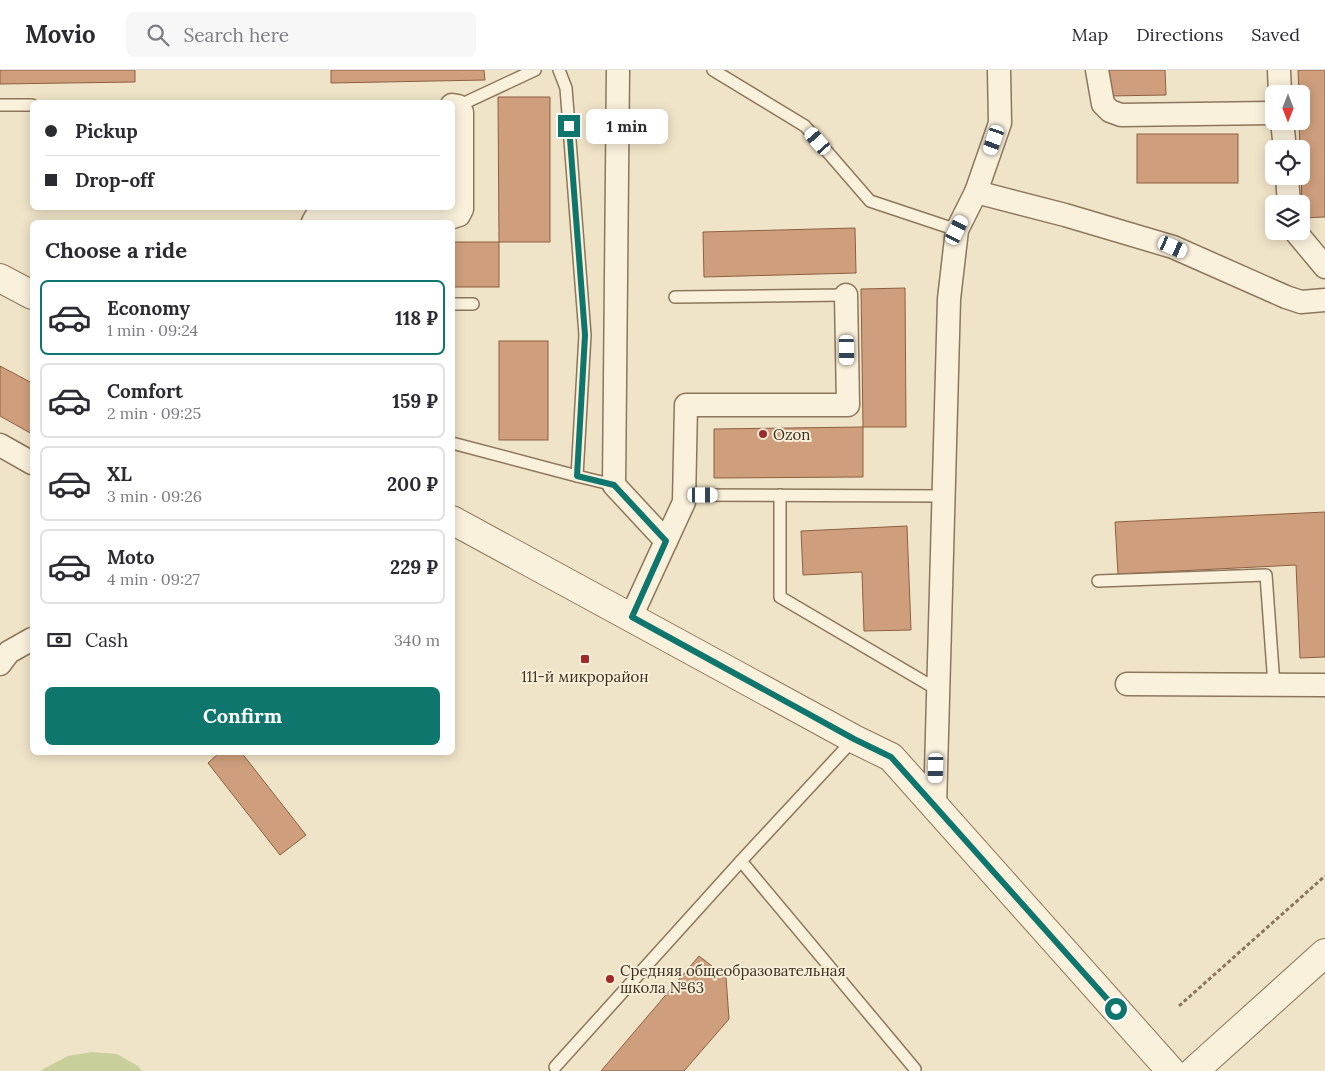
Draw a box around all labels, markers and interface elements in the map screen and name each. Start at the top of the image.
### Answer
search box [126,12,476,57]
text: Movio [25,19,96,50]
icon: search [144,21,172,49]
text: Search here [184,23,289,47]
text: Map [1072,23,1108,46]
text: Directions [1136,23,1223,46]
text: Saved [1251,23,1300,46]
north arrow [1265,85,1310,130]
map controls [1265,85,1310,240]
callout: 1 min [586,108,669,144]
route end [558,115,580,137]
text: 1 min [607,116,647,136]
text: Pickup [75,119,138,143]
car [982,123,1005,157]
car [802,125,833,157]
button: locate [1265,140,1310,185]
text: Drop-off [75,168,154,192]
button: layers [1265,195,1310,240]
car [943,213,970,247]
car [1156,234,1189,260]
text: Choose a ride [45,236,187,264]
icon: car [47,295,92,340]
text: Economy [107,296,190,320]
text: 118 ₽ [395,306,438,330]
text: 1 min · 09:24 [107,320,198,340]
car [839,335,854,365]
icon: car [47,378,92,423]
text: Comfort [107,379,183,403]
text: 159 ₽ [392,389,438,413]
text: 2 min · 09:25 [107,403,201,423]
place label: Ozon [773,425,810,444]
marker: Ozon [757,428,769,440]
icon: car [47,461,92,506]
text: XL [107,462,132,486]
text: 200 ₽ [387,472,438,496]
text: 3 min · 09:26 [107,486,202,506]
car [688,488,718,503]
icon: car [47,544,92,589]
text: Moto [107,545,154,569]
text: 229 ₽ [390,555,438,579]
text: 4 min · 09:27 [107,569,200,589]
icon: cash [45,626,73,654]
text: Cash [85,628,128,652]
text: 340 m [394,630,440,650]
marker: 111-й микрорайон [579,653,591,665]
place label: 111-й микрорайон [521,667,649,686]
button: Confirm [45,687,440,745]
car [927,753,944,783]
place label: Средняя общеобразовательная школа №63 [620,961,846,997]
marker: Средняя общеобразовательная школа №63 [604,973,616,985]
route start [1105,998,1127,1020]

